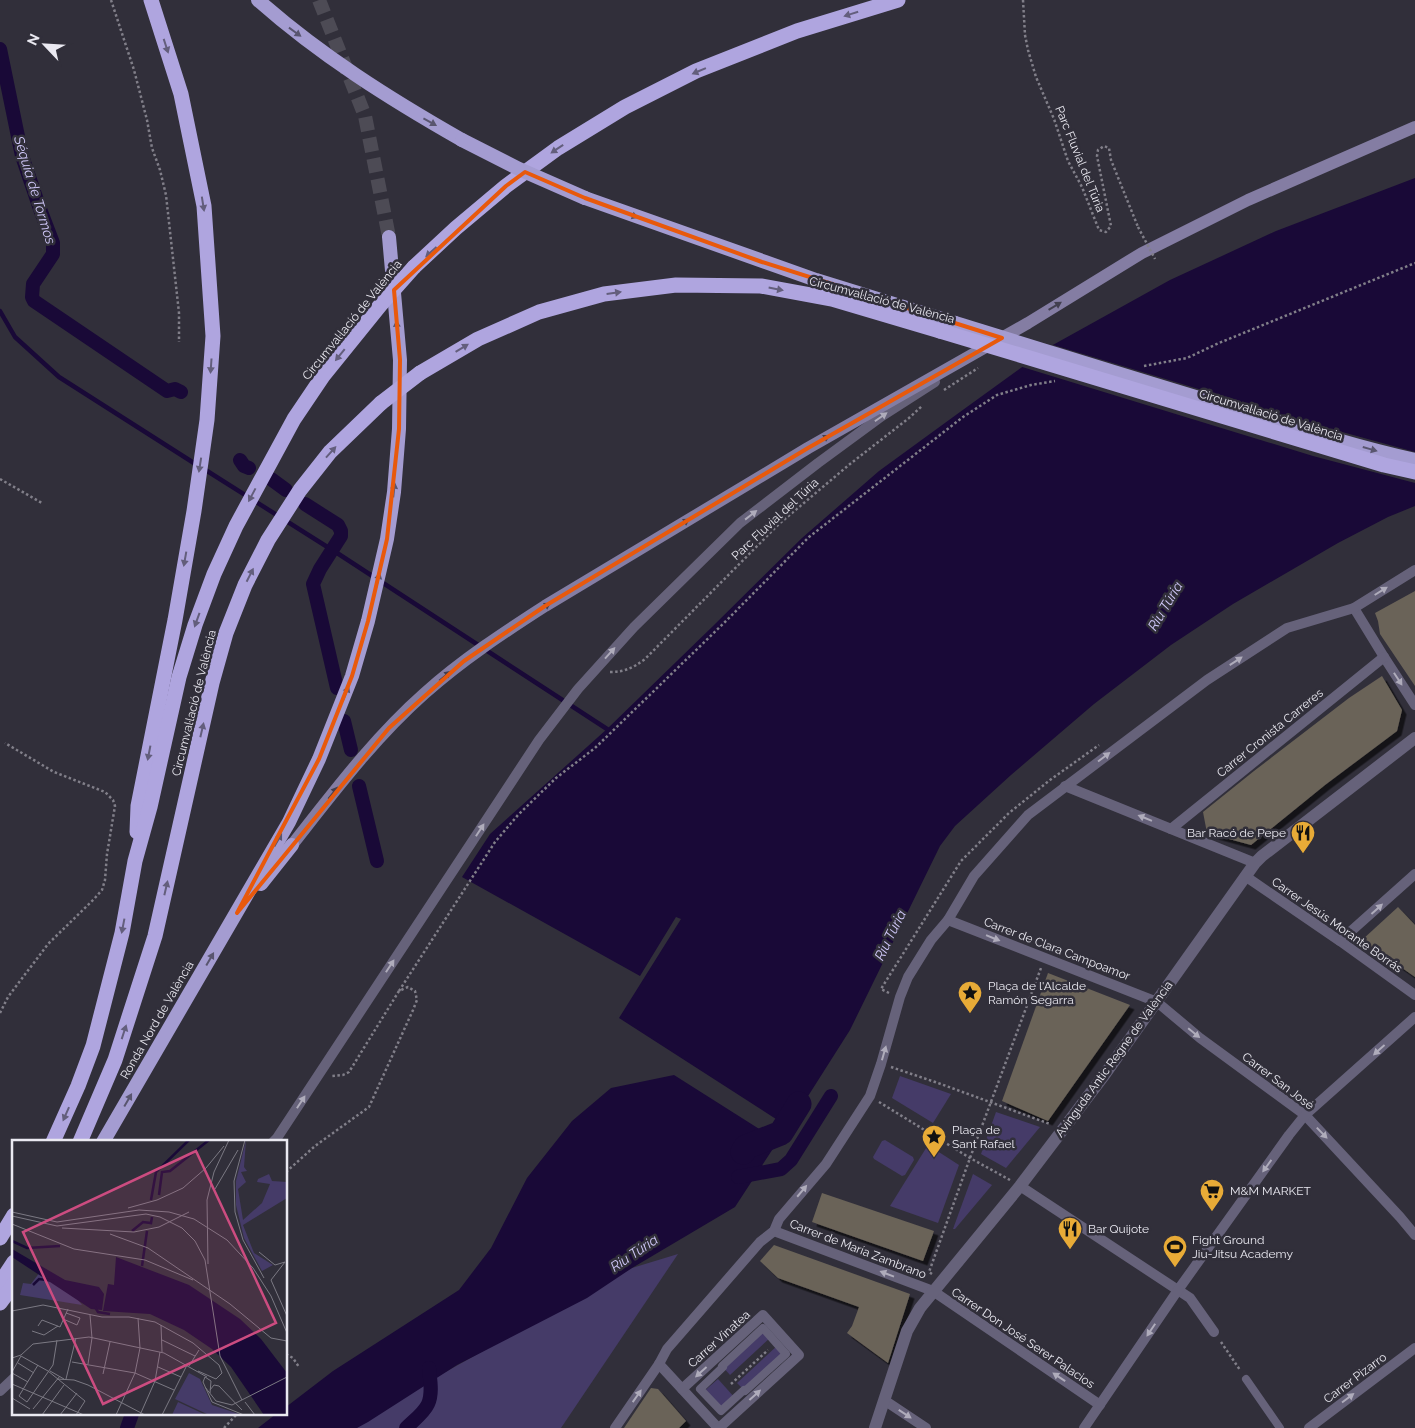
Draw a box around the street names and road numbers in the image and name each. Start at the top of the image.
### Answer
street label: Parc Fluvial del Túria [1052,104,1108,214]
street label: Circumval·lació de València [299,257,405,383]
street label: Circumval·lació de València [808,274,956,326]
street label: Circumval·lació de València [1197,386,1345,444]
street label: Parc Fluvial del Túria [729,475,821,563]
street label: Circumval·lació de València [169,629,219,777]
street label: Carrer Cronista Carreres [1214,686,1326,780]
street label: Carrer Jesús Morante Borrás [1269,874,1405,976]
street label: Carrer de Clara Campoamor [982,915,1133,984]
street label: Ronda Nord de València [117,958,197,1082]
street label: Avinguda Antic Regne de València [1053,978,1175,1140]
street label: Carrer San José [1239,1049,1317,1113]
street label: Carrer de María Zambrano [788,1216,928,1282]
street label: Carrer Don José Serer Palacios [949,1285,1097,1391]
street label: Carrer Vinatea [685,1308,753,1370]
street label: Carrer Pizarro [1321,1350,1389,1406]

